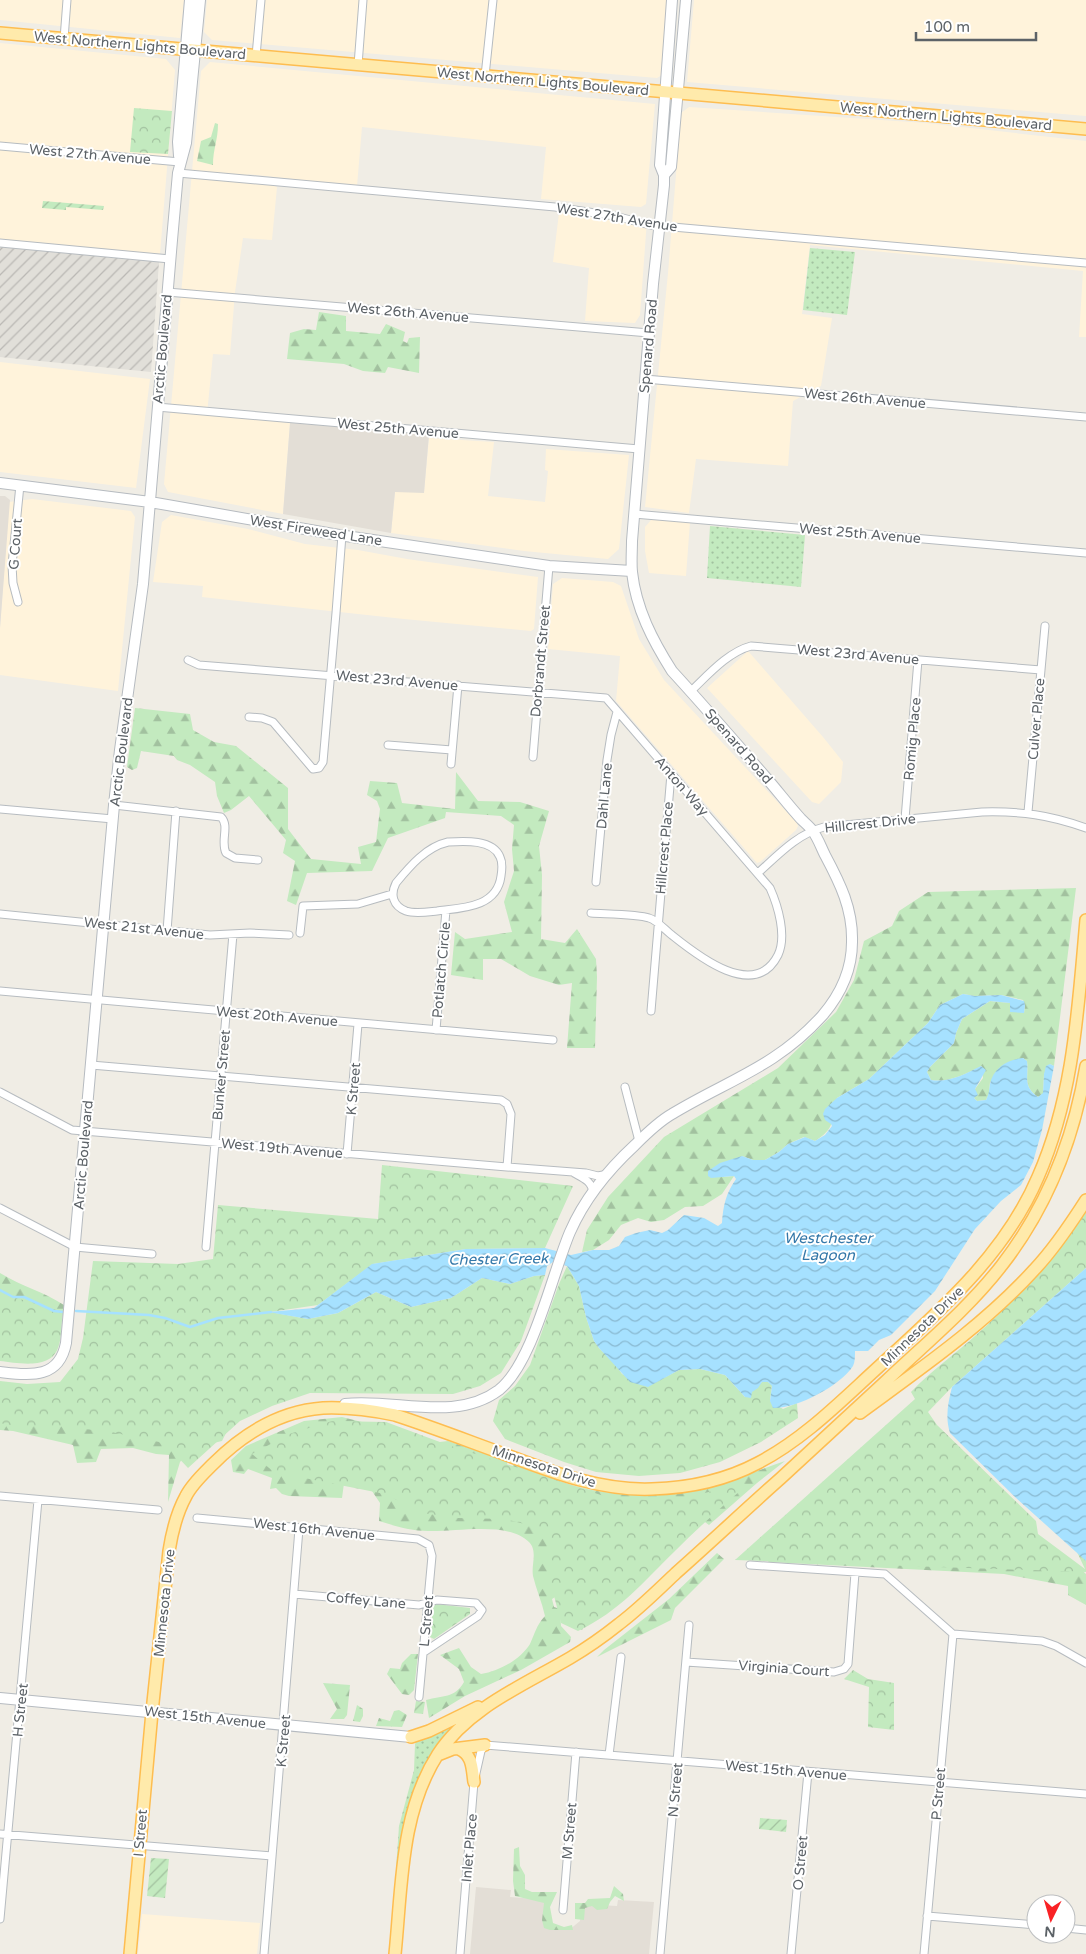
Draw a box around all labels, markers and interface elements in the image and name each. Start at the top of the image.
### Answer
scale bar [916,10,1036,42]
text: 100 m [924,18,970,36]
street label: West Northern Lights Boulevard [33,28,247,63]
street label: West Northern Lights Boulevard [436,64,650,99]
street label: West Northern Lights Boulevard [839,99,1053,134]
street label: West 27th Avenue [28,141,152,168]
street label: West 27th Avenue [555,200,679,235]
street label: Arctic Boulevard [149,293,176,405]
street label: Spenard Road [636,298,661,394]
street label: West 26th Avenue [346,299,470,326]
street label: West 26th Avenue [803,385,927,412]
street label: West 25th Avenue [336,415,460,442]
street label: West Fireweed Lane [249,512,383,549]
street label: G Court [5,517,26,570]
street label: West 25th Avenue [798,520,922,547]
street label: Dorbrandt Street [527,604,554,718]
street label: West 23rd Avenue [796,641,920,668]
street label: West 23rd Avenue [335,667,459,694]
street label: Culver Place [1024,677,1049,761]
street label: Arctic Boulevard [106,696,137,808]
street label: Romig Place [900,697,925,781]
street label: Spenard Road [701,705,776,788]
street label: Anton Way [651,753,712,820]
street label: Dahl Lane [593,762,616,830]
street label: Hillcrest Place [652,801,677,895]
street label: Hillcrest Drive [824,810,917,837]
street label: West 21st Avenue [83,914,205,943]
street label: Potlatch Circle [429,921,454,1019]
street label: West 20th Avenue [215,1003,339,1030]
street label: Bunker Street [209,1028,234,1121]
street label: K Street [343,1061,364,1116]
street label: Arctic Boulevard [70,1099,97,1211]
street label: West 19th Avenue [220,1135,344,1162]
water label: Westchester Lagoon [784,1229,874,1264]
water label: Chester Creek [448,1249,550,1269]
street label: Minnesota Drive [877,1283,967,1370]
street label: Minnesota Drive [490,1442,598,1491]
street label: West 16th Avenue [252,1515,376,1544]
street label: Minnesota Drive [150,1548,179,1658]
street label: Coffey Lane [325,1589,407,1612]
street label: L Street [416,1594,437,1648]
street label: Virginia Court [738,1657,831,1680]
street label: H Street [9,1682,32,1738]
street label: West 15th Avenue [143,1703,267,1732]
street label: K Street [273,1713,294,1768]
street label: West 15th Avenue [724,1757,848,1784]
street label: N Street [665,1761,686,1818]
street label: P Street [928,1766,949,1821]
street label: M Street [559,1801,581,1860]
street label: I Street [130,1808,151,1858]
street label: Inlet Place [458,1813,481,1883]
street label: O Street [790,1834,811,1891]
north arrow [1026,1894,1076,1944]
text: N [1044,1922,1056,1940]

